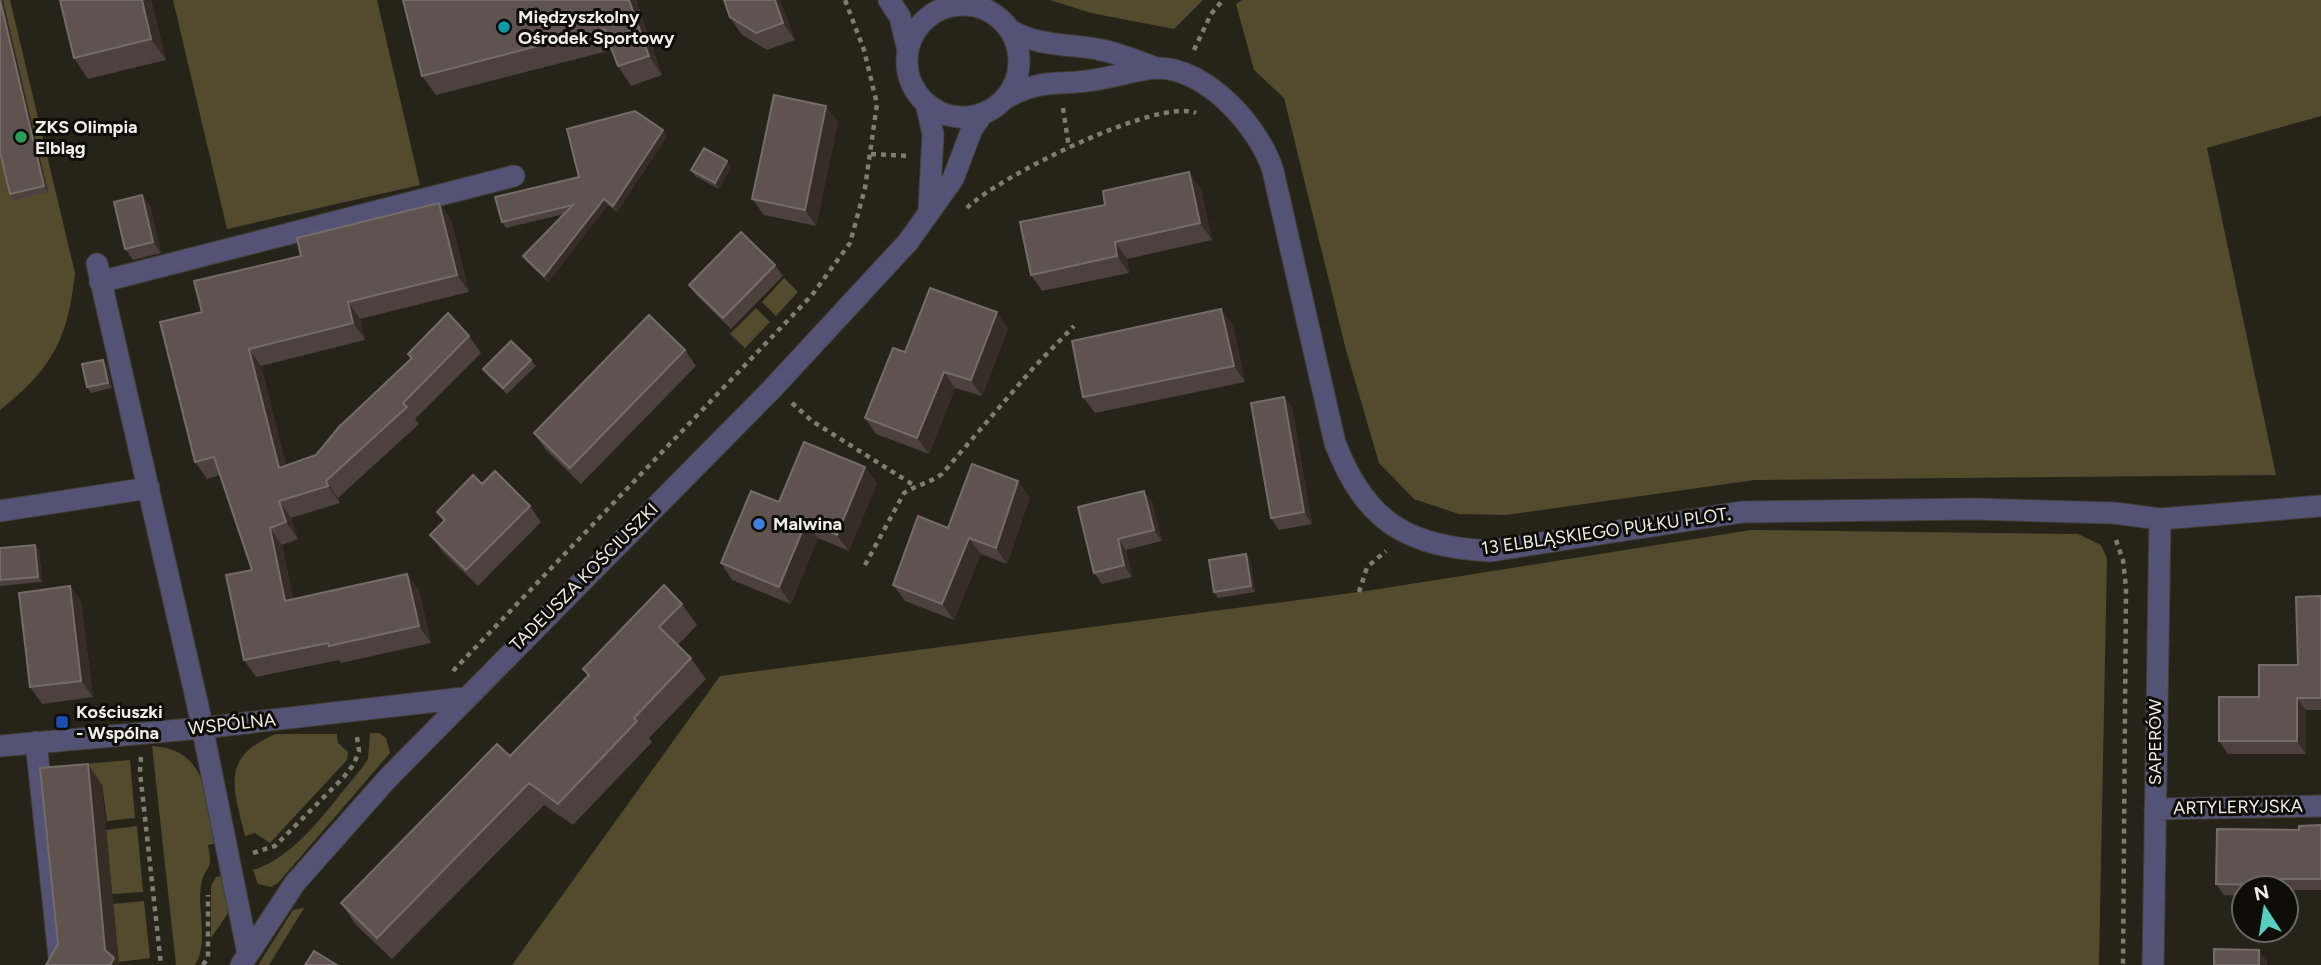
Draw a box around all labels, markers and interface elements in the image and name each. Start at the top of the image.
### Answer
place label: Międzyszkolny Ośrodek Sportowy [518,6,675,49]
marker: Międzyszkolny Ośrodek Sportowy [496,19,512,35]
place label: ZKS Olimpia Elbląg [35,116,138,159]
marker: ZKS Olimpia Elbląg [13,129,29,145]
street label: TADEUSZA KOŚCIUSZKI [505,498,663,656]
street label: 13 ELBLĄSKIEGO PUŁKU PLOT. [1480,503,1732,559]
place label: Malwina [773,513,842,535]
marker: Malwina [751,516,767,532]
street label: SAPERÓW [2144,698,2166,785]
place label: Kościuszki - Wspólna [76,701,163,744]
street label: WSPÓLNA [187,708,277,740]
marker: Kościuszki - Wspólna [54,714,70,730]
street label: ARTYLERYJSKA [2173,795,2303,819]
north arrow [2230,874,2300,944]
text: N [2252,880,2271,906]

